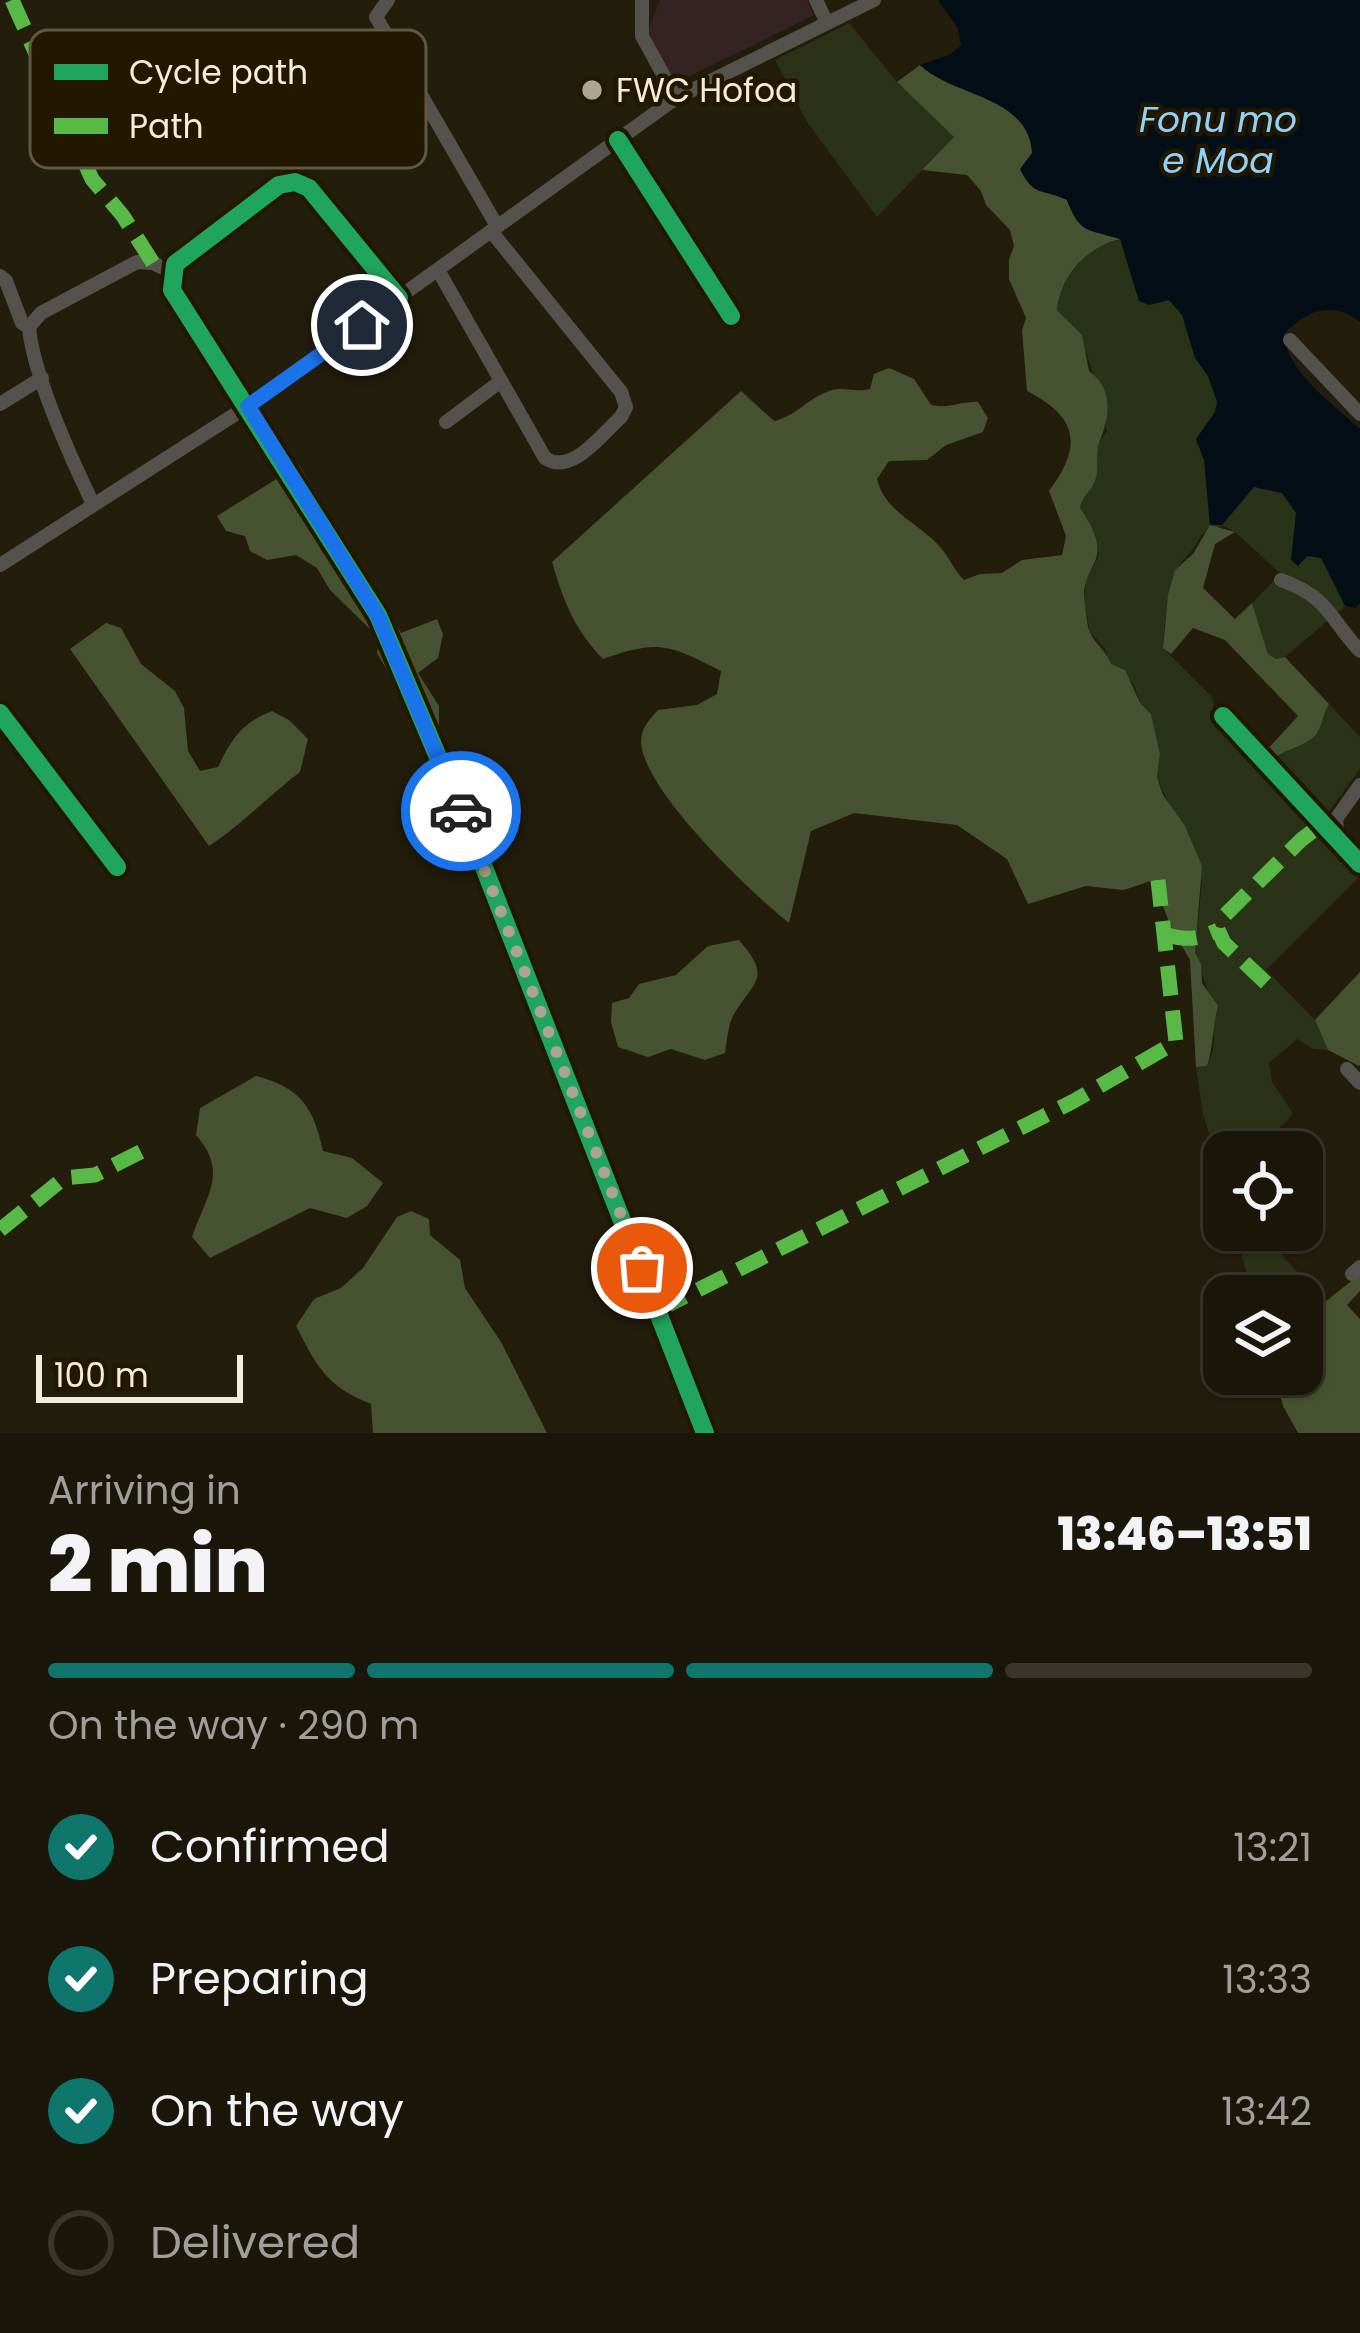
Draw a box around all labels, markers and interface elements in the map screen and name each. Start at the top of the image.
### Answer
legend [30,30,426,168]
text: Cycle path [129,49,308,96]
place label: FWC Hofoa [616,67,797,114]
marker: FWC Hofoa [579,77,605,103]
water label: Fonu mo e Moa [1139,94,1297,186]
text: Path [129,103,204,150]
pin [311,274,413,376]
icon: home [329,292,395,358]
courier [401,751,521,871]
icon: car [428,778,494,844]
map controls [1203,1131,1323,1395]
button: locate [1203,1131,1323,1251]
pin [591,1217,693,1319]
icon: bag [609,1235,675,1301]
button: layers [1203,1275,1323,1395]
scale bar [36,1349,243,1402]
text: 100 m [54,1352,149,1399]
text: Arriving in [48,1463,241,1518]
text: 13:46–13:51 [1058,1503,1312,1566]
text: 2 min [48,1510,268,1619]
text: On the way · 290 m [48,1698,419,1753]
icon: check [48,1814,114,1880]
text: Confirmed [150,1815,390,1878]
text: 13:21 [1233,1820,1312,1875]
icon: check [48,1946,114,2012]
text: Preparing [150,1947,369,2010]
text: 13:33 [1222,1952,1312,2007]
icon: check [48,2078,114,2144]
text: On the way [150,2079,404,2142]
text: 13:42 [1221,2084,1312,2139]
text: Delivered [150,2211,360,2274]

